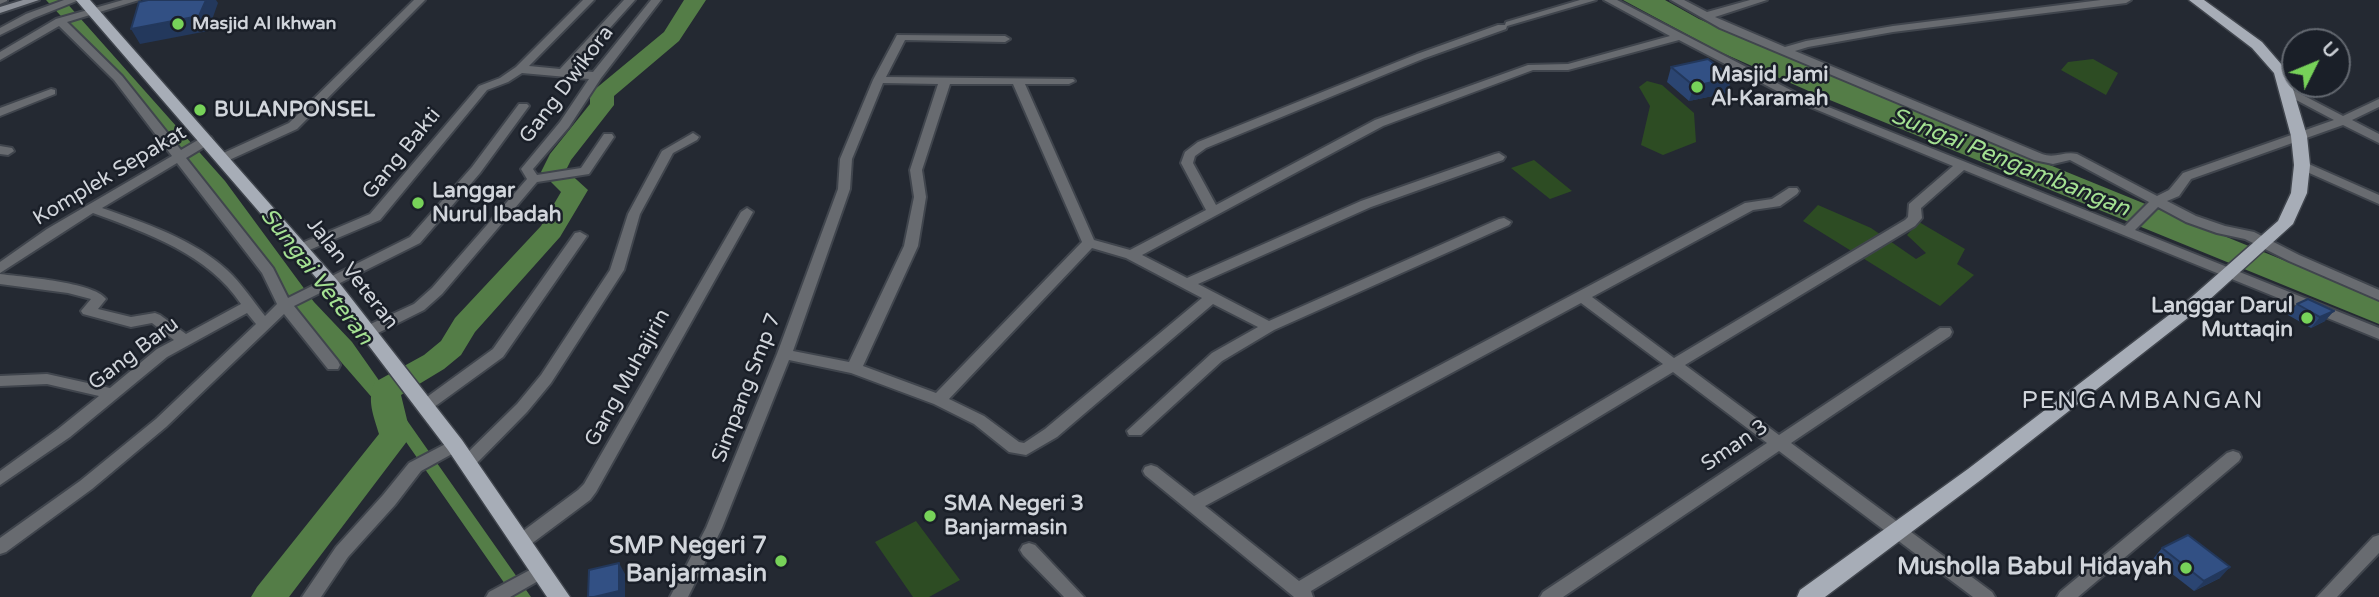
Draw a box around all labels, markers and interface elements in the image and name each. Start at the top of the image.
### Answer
place label: Masjid Al Ikhwan [192,13,337,35]
marker: Masjid Al Ikhwan [170,16,186,32]
street label: Gang Dwikora [515,21,619,149]
north arrow [2281,28,2351,98]
text: U [2317,37,2343,63]
place label: Masjid Jami Al-Karamah [1711,62,1829,112]
marker: Masjid Jami Al-Karamah [1689,79,1705,95]
place label: BULANPONSEL [214,97,375,123]
marker: BULANPONSEL [192,102,208,118]
water label: Sungai Pengambangan [1887,102,2133,224]
street label: Gang Bakti [358,103,446,205]
street label: Komplek Sepakat [29,120,191,232]
place label: Langgar Nurul Ibadah [432,178,562,228]
marker: Langgar Nurul Ibadah [410,195,426,211]
water label: Sungai Veteran [254,203,378,351]
street label: Jalan Veteran [301,213,403,335]
place label: Langgar Darul Muttaqin [2151,293,2293,343]
street label: Gang Muhajirin [580,305,676,451]
street label: Simpang Smp 7 [707,310,787,466]
marker: Langgar Darul Muttaqin [2299,310,2315,326]
street label: Gang Baru [84,312,184,396]
district label: PENGAMBANGAN [2023,388,2263,416]
street label: Sman 3 [1697,415,1773,477]
place label: SMA Negeri 3 Banjarmasin [944,491,1084,541]
marker: SMA Negeri 3 Banjarmasin [922,508,938,524]
place label: SMP Negeri 7 Banjarmasin [609,533,767,589]
marker: SMP Negeri 7 Banjarmasin [773,553,789,569]
place label: Musholla Babul Hidayah [1897,554,2172,582]
marker: Musholla Babul Hidayah [2178,560,2194,576]

